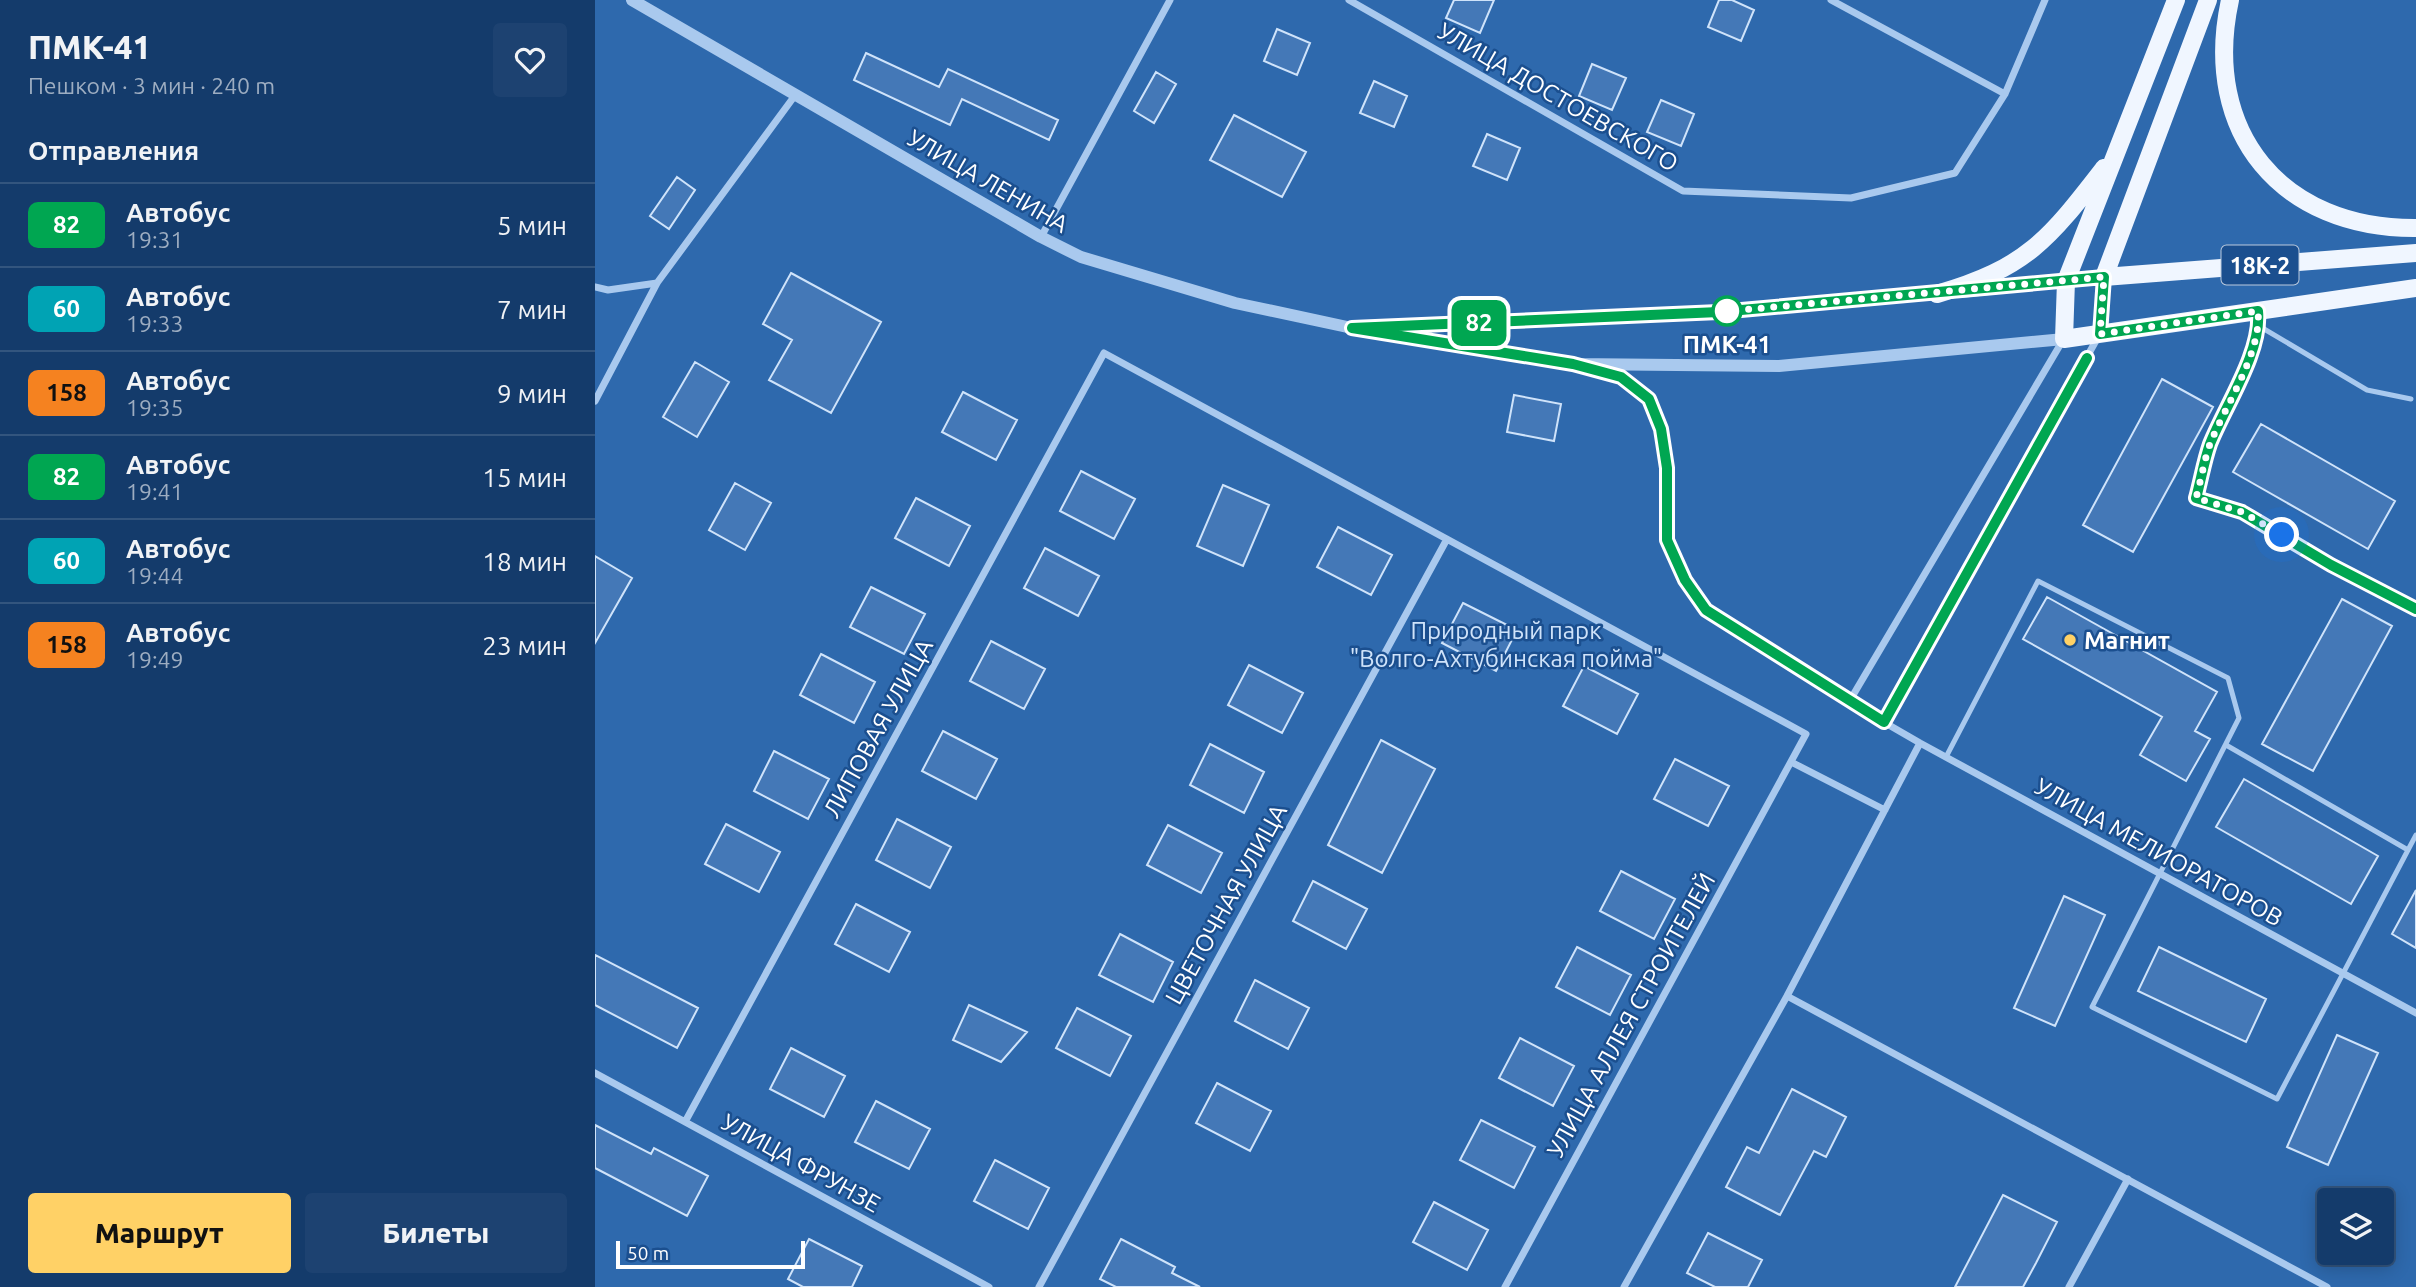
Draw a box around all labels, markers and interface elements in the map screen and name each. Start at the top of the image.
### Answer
street label: УЛИЦА ДОСТОЕВСКОГО [1433,17,1683,177]
button: heart [493,23,567,97]
text: ПМК-41 [28,28,151,65]
text: Пешком · 3 мин · 240 m [28,73,275,98]
street label: УЛИЦА ЛЕНИНА [903,124,1073,238]
text: Отправления [28,136,199,165]
text: Автобус [126,198,230,227]
text: 82 [53,211,80,238]
text: 5 мин [497,211,567,240]
text: 19:31 [126,227,184,252]
road number: 18К-2 [2221,246,2299,284]
text: Автобус [126,282,230,311]
text: 60 [53,295,80,322]
text: 7 мин [497,295,567,324]
marker: ПМК-41 [1712,296,1742,326]
line badge: 82 [1447,300,1511,346]
text: 82 [1465,309,1493,336]
text: 19:33 [126,311,184,336]
place label: ПМК-41 [1683,331,1771,358]
text: Автобус [126,366,230,395]
text: 158 [46,379,87,406]
text: 9 мин [497,379,567,408]
text: 19:35 [126,395,184,420]
text: Автобус [126,450,230,479]
text: 82 [53,463,80,490]
text: 15 мин [482,463,567,492]
text: 19:41 [126,479,184,504]
your location [2264,517,2299,552]
text: Автобус [126,534,230,563]
text: 60 [53,547,80,574]
text: 18 мин [482,547,567,576]
text: 19:44 [126,563,184,588]
park label: Природный парк "Волго-Ахтубинская пойма" [1350,617,1662,672]
text: Автобус [126,618,230,647]
place label: Магнит [2084,627,2170,654]
text: 158 [46,631,87,658]
text: 23 мин [482,631,567,660]
marker: Магнит [2062,632,2078,648]
street label: ЛИПОВАЯ УЛИЦА [818,634,938,822]
text: 19:49 [126,647,184,672]
street label: УЛИЦА МЕЛИОРАТОРОВ [2030,773,2288,931]
street label: ЦВЕТОЧНАЯ УЛИЦА [1160,799,1292,1009]
street label: УЛИЦА АЛЛЕЯ СТРОИТЕЛЕЙ [1541,868,1720,1162]
street label: УЛИЦА ФРУНЗЕ [717,1108,885,1218]
map controls [2317,1188,2394,1265]
button: layers [2317,1188,2394,1265]
button: Маршрут [28,1193,291,1273]
button: Билеты [305,1193,567,1273]
scale bar [616,1238,805,1270]
text: 50 m [627,1242,669,1264]

